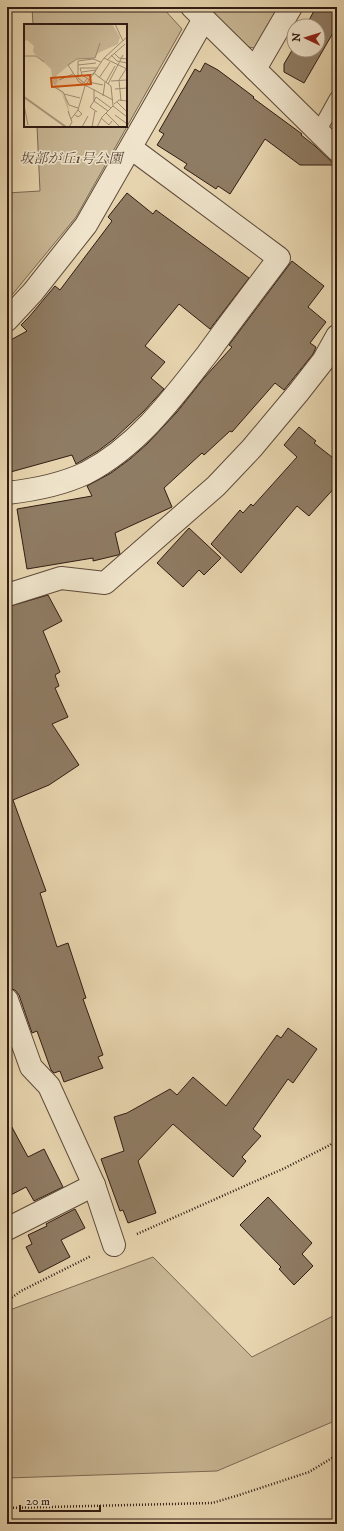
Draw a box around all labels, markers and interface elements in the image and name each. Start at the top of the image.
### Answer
north arrow [286,18,326,58]
inset map [24,24,127,127]
text: N [290,32,304,42]
park label: 坂部が丘1号公園 [20,150,124,168]
scale bar [20,1487,100,1513]
text: 20 m [26,1494,50,1509]

